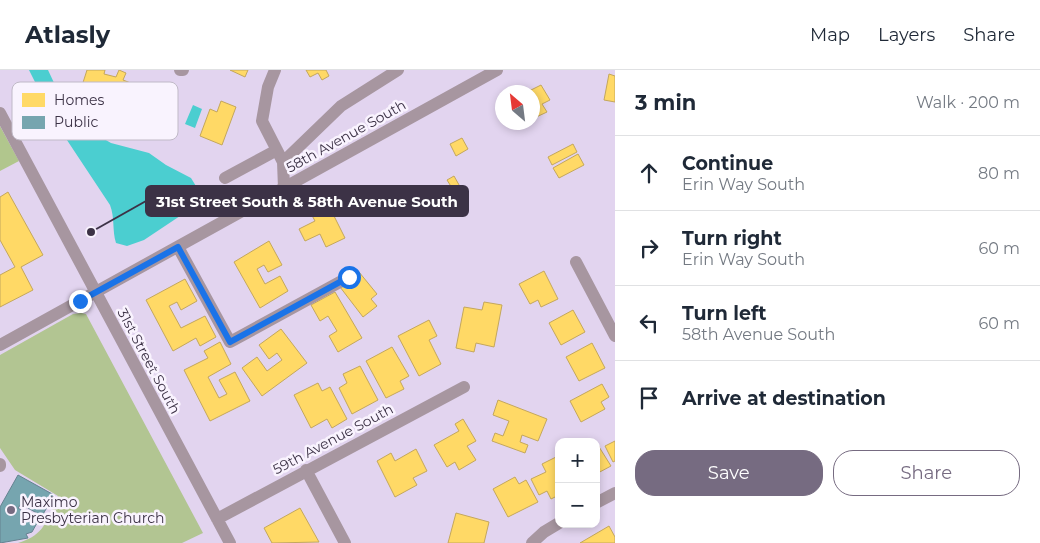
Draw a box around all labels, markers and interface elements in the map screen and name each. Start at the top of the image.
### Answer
text: Atlasly [25,20,110,49]
text: Map [810,24,850,46]
text: Layers [878,24,935,46]
text: Share [963,24,1015,46]
legend [12,82,178,140]
north arrow [495,85,540,130]
text: 3 min [635,90,696,115]
text: Homes [54,91,104,109]
text: Walk · 200 m [916,93,1020,112]
street label: 58th Avenue South [283,96,409,176]
text: Public [54,113,98,131]
text: Continue [682,152,773,175]
icon: ahead [635,159,663,187]
text: 80 m [978,164,1020,183]
text: Erin Way South [682,175,805,194]
callout: 31st Street South & 58th Avenue South [146,186,468,216]
text: 31st Street South & 58th Avenue South [155,192,458,211]
text: Turn right [682,227,782,250]
icon: right [635,234,663,262]
text: 60 m [978,239,1020,258]
text: Erin Way South [682,250,805,269]
route start [338,266,361,289]
route end [69,290,92,313]
text: Turn left [682,302,767,325]
street label: 31st Street South [114,305,184,417]
icon: left [635,309,663,337]
text: 60 m [978,314,1020,333]
text: 58th Avenue South [682,325,835,344]
icon: arrive [635,384,663,412]
text: Arrive at destination [682,387,886,410]
street label: 59th Avenue South [270,400,396,478]
map controls [555,438,600,528]
button: + [555,438,600,483]
button: Save [635,450,823,496]
button: Share [833,450,1020,496]
button: − [555,483,600,528]
place label: Maximo Presbyterian Church [21,493,164,527]
marker: Maximo Presbyterian Church [5,504,17,516]

